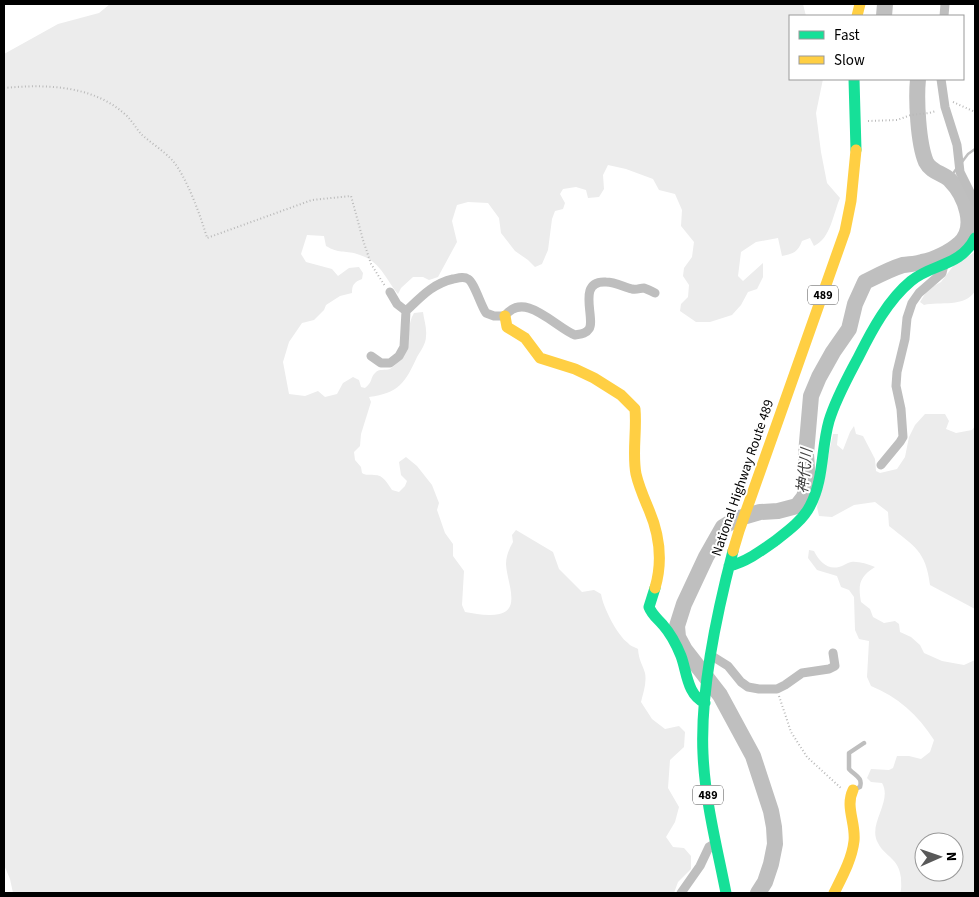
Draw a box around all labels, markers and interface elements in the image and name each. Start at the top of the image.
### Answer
legend [789,15,964,80]
text: Fast [834,25,860,46]
text: Slow [834,50,865,71]
road number: 489 [808,286,838,304]
street label: National Highway Route 489 [707,397,779,559]
water label: 神代川 [792,446,818,494]
road number: 489 [693,786,723,804]
north arrow [914,832,964,882]
text: N [941,852,961,862]

